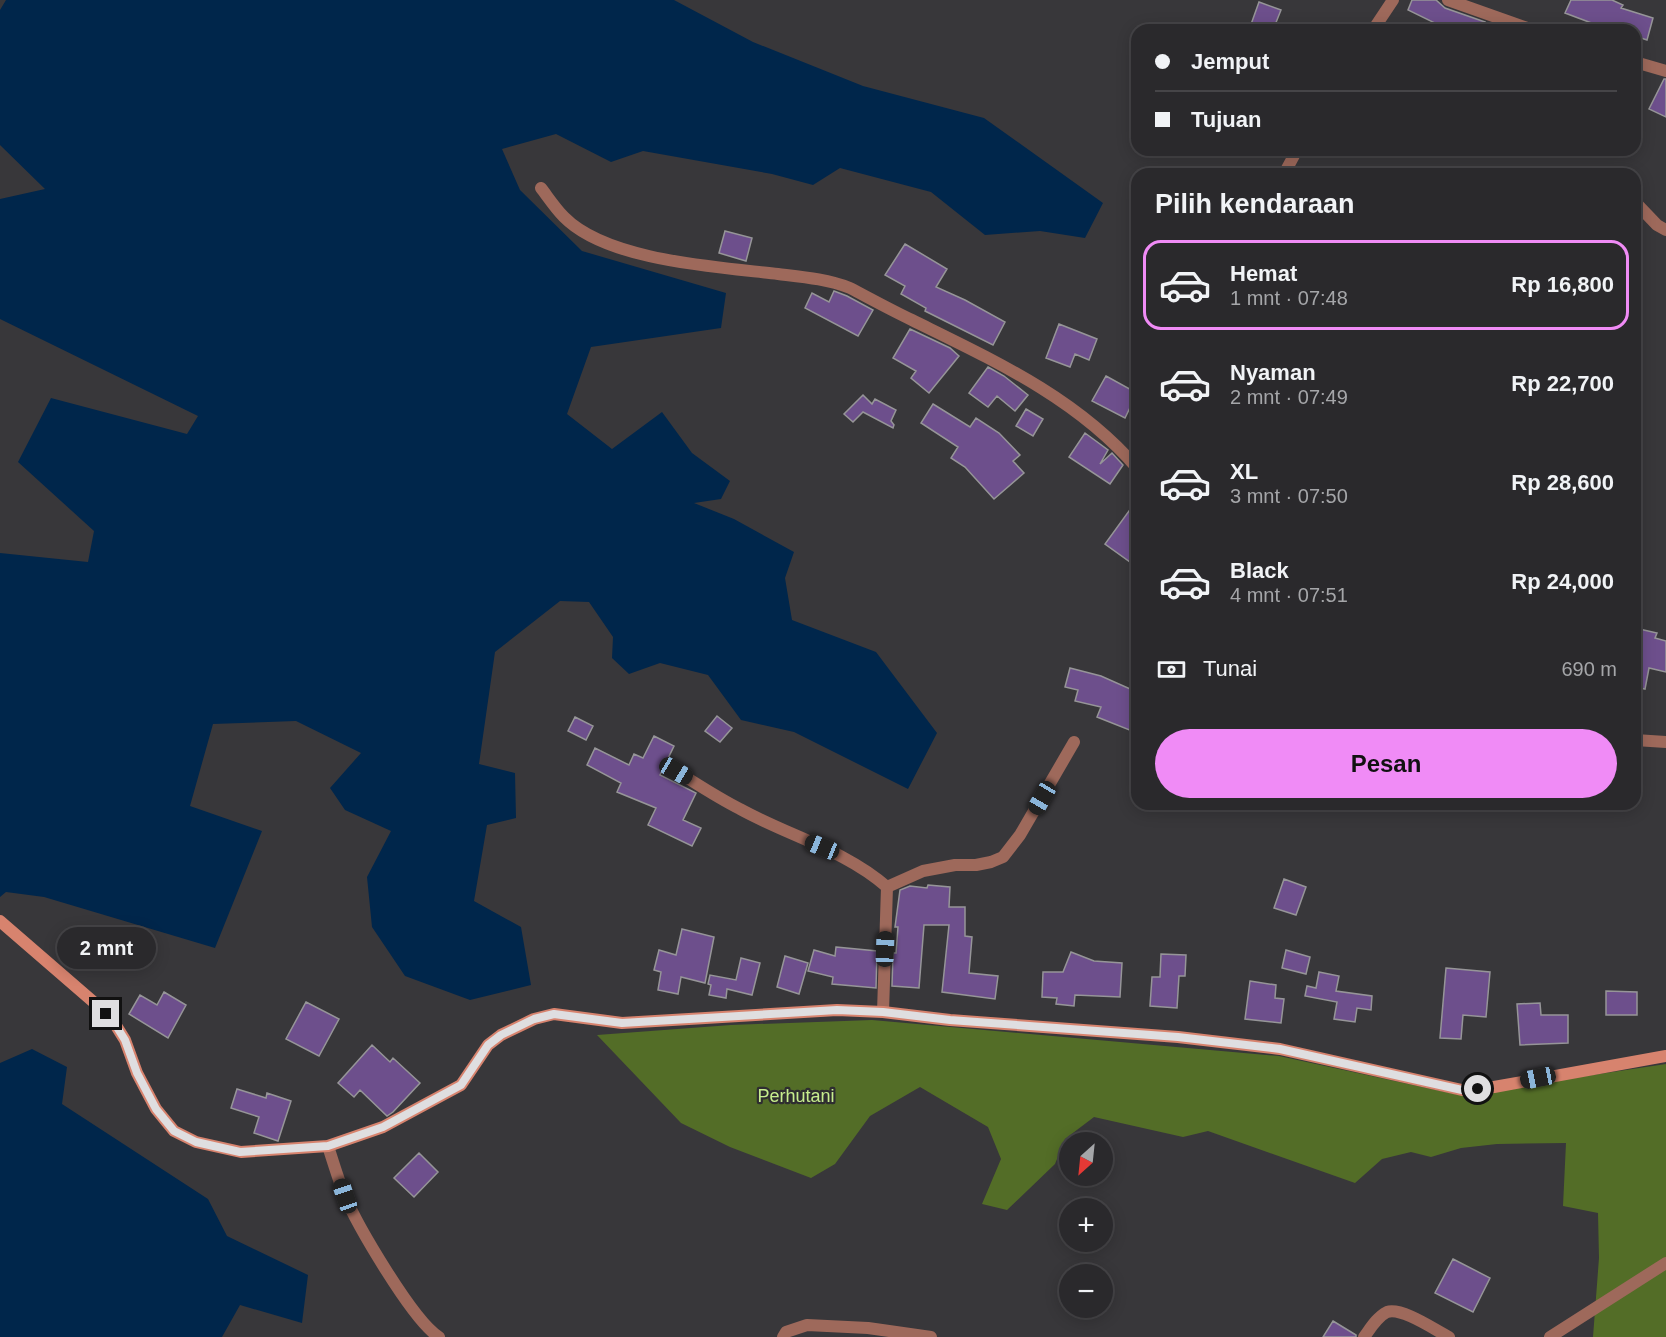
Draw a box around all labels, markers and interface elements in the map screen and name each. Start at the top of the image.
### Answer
text: Jemput [1191,49,1269,74]
text: Tujuan [1191,107,1261,132]
text: Pilih kendaraan [1155,189,1355,219]
icon: car [1158,258,1212,312]
text: Hemat [1230,261,1297,286]
text: Rp 16,800 [1511,272,1614,297]
text: 1 mnt · 07:48 [1230,287,1348,309]
icon: car [1158,357,1212,411]
text: Nyaman [1230,360,1316,385]
text: Rp 22,700 [1511,371,1614,396]
text: 2 mnt · 07:49 [1230,386,1348,408]
icon: car [1158,456,1212,510]
text: XL [1230,459,1258,484]
text: Rp 28,600 [1511,470,1614,495]
text: 3 mnt · 07:50 [1230,485,1348,507]
icon: car [1158,555,1212,609]
text: Black [1230,558,1289,583]
text: Rp 24,000 [1511,569,1614,594]
text: 4 mnt · 07:51 [1230,584,1348,606]
icon: cash [1155,653,1188,686]
text: Tunai [1203,656,1257,681]
text: 690 m [1561,658,1617,680]
button: Pesan [1155,729,1617,798]
car [656,754,696,788]
car [1025,778,1059,818]
car [802,832,842,862]
callout: 2 mnt [57,927,156,969]
car [875,931,895,967]
text: 2 mnt [80,937,133,959]
route end [92,1000,119,1027]
car [1519,1066,1557,1090]
route start [1464,1075,1491,1102]
park label: Perhutani [757,1086,835,1106]
north arrow [1059,1132,1113,1186]
map controls [1059,1132,1113,1318]
car [331,1176,359,1216]
button: + [1059,1198,1113,1252]
button: − [1059,1264,1113,1318]

